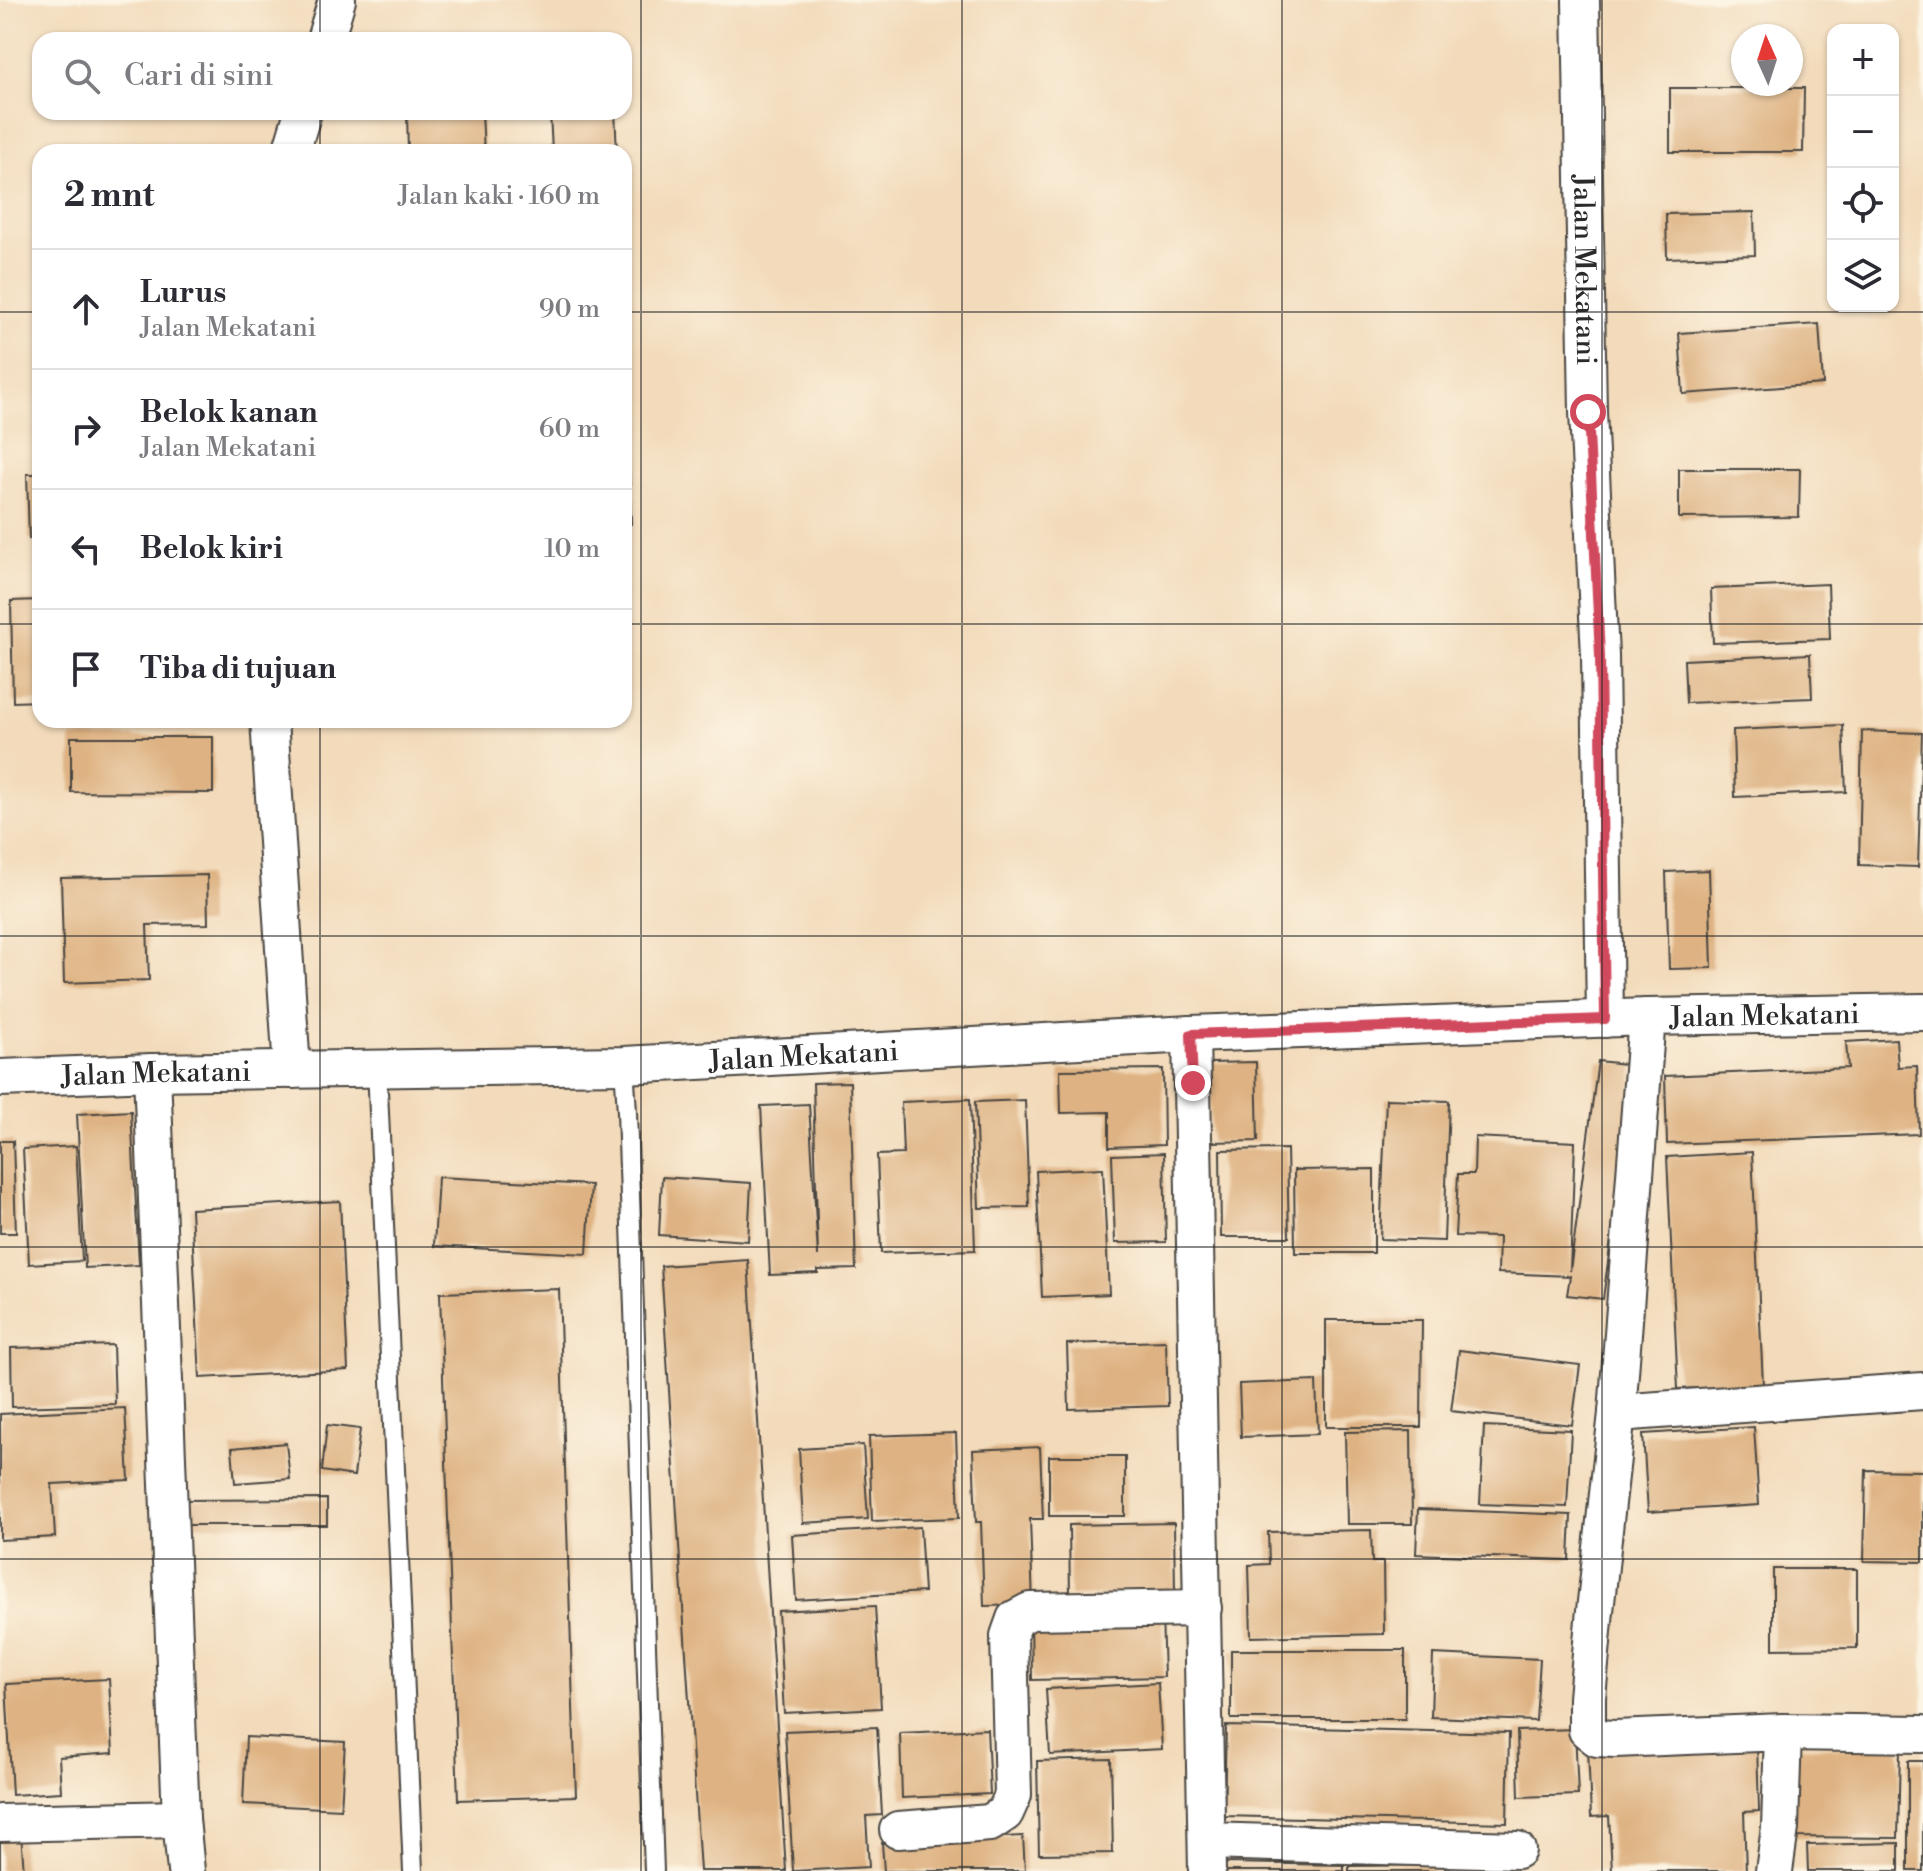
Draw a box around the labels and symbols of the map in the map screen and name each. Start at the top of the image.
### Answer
north arrow [1731,24,1803,96]
street label: Jalan Mekatani [1565,174,1603,365]
route start [1570,394,1606,430]
street label: Jalan Mekatani [1668,997,1860,1036]
street label: Jalan Mekatani [707,1034,900,1079]
street label: Jalan Mekatani [59,1055,251,1095]
route end [1175,1065,1211,1101]

